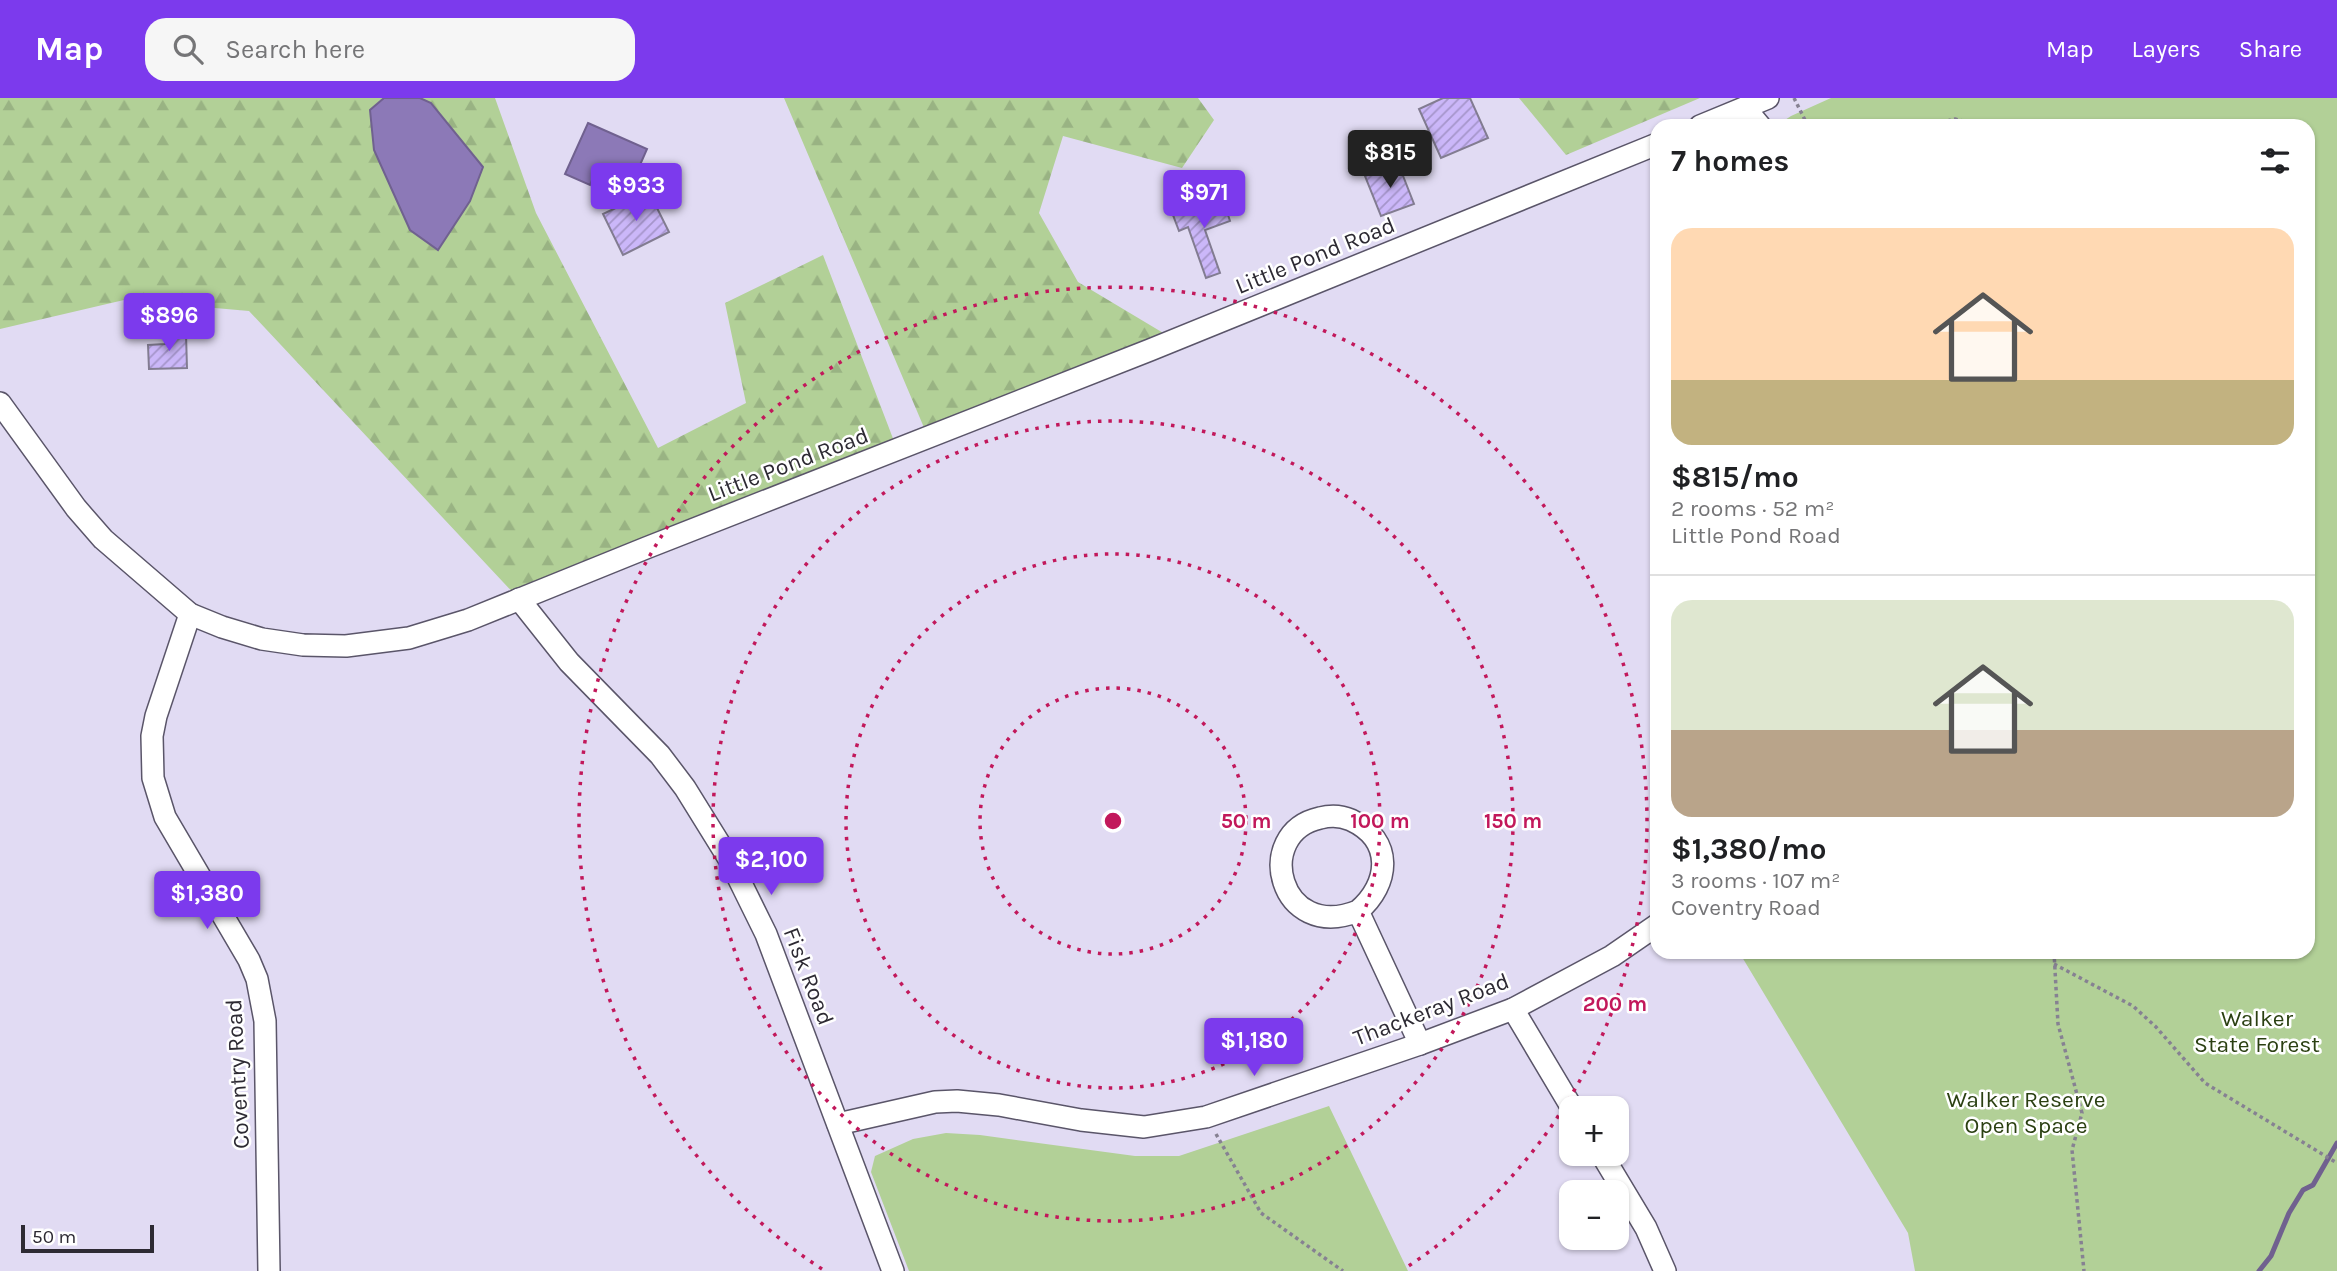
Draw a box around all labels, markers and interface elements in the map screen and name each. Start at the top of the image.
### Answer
search box [145,18,635,81]
text: Map [35,30,103,68]
icon: search [169,30,207,68]
text: Search here [225,34,365,65]
text: Map [2046,35,2094,63]
text: Layers [2132,35,2201,63]
text: Share [2239,35,2302,63]
pin: $815 [1349,130,1431,190]
text: $815 [1364,139,1416,166]
icon: filters [2256,142,2294,180]
text: 7 homes [1671,143,1789,179]
pin: $933 [595,164,677,223]
pin: $971 [1163,170,1245,230]
text: $933 [607,172,665,199]
text: $971 [1179,179,1229,206]
street label: Little Pond Road [1231,211,1399,300]
icon: home [1920,274,2046,400]
pin: $896 [128,294,210,353]
text: $896 [140,302,198,329]
street label: Little Pond Road [704,421,872,508]
text: $815/mo [1671,459,1799,495]
text: 2 rooms · 52 m² [1671,495,1834,522]
text: Little Pond Road [1671,522,1841,549]
icon: home [1920,646,2046,772]
centre of rings [1101,809,1125,833]
text: 50 m [1221,809,1271,833]
text: 100 m [1350,809,1410,833]
text: 150 m [1484,809,1542,833]
text: $1,380/mo [1671,831,1827,867]
pin: $2,100 [714,838,828,897]
text: $2,100 [735,846,807,873]
text: 3 rooms · 107 m² [1671,867,1840,894]
pin: $1,380 [150,872,264,931]
text: $1,380 [170,880,244,907]
text: Coventry Road [1671,894,1821,921]
street label: Fisk Road [778,924,839,1029]
street label: Thackeray Road [1349,967,1513,1052]
text: 200 m [1583,992,1647,1016]
street label: Coventry Road [220,998,255,1150]
park label: Walker State Forest [2194,1005,2320,1058]
pin: $1,180 [1197,1018,1311,1078]
text: $1,180 [1220,1027,1288,1054]
park label: Walker Reserve Open Space [1947,1086,2105,1139]
map controls [1559,1096,1629,1250]
button: + [1559,1096,1629,1166]
button: − [1559,1180,1629,1250]
scale bar [21,1222,154,1254]
text: 50 m [32,1226,76,1248]

